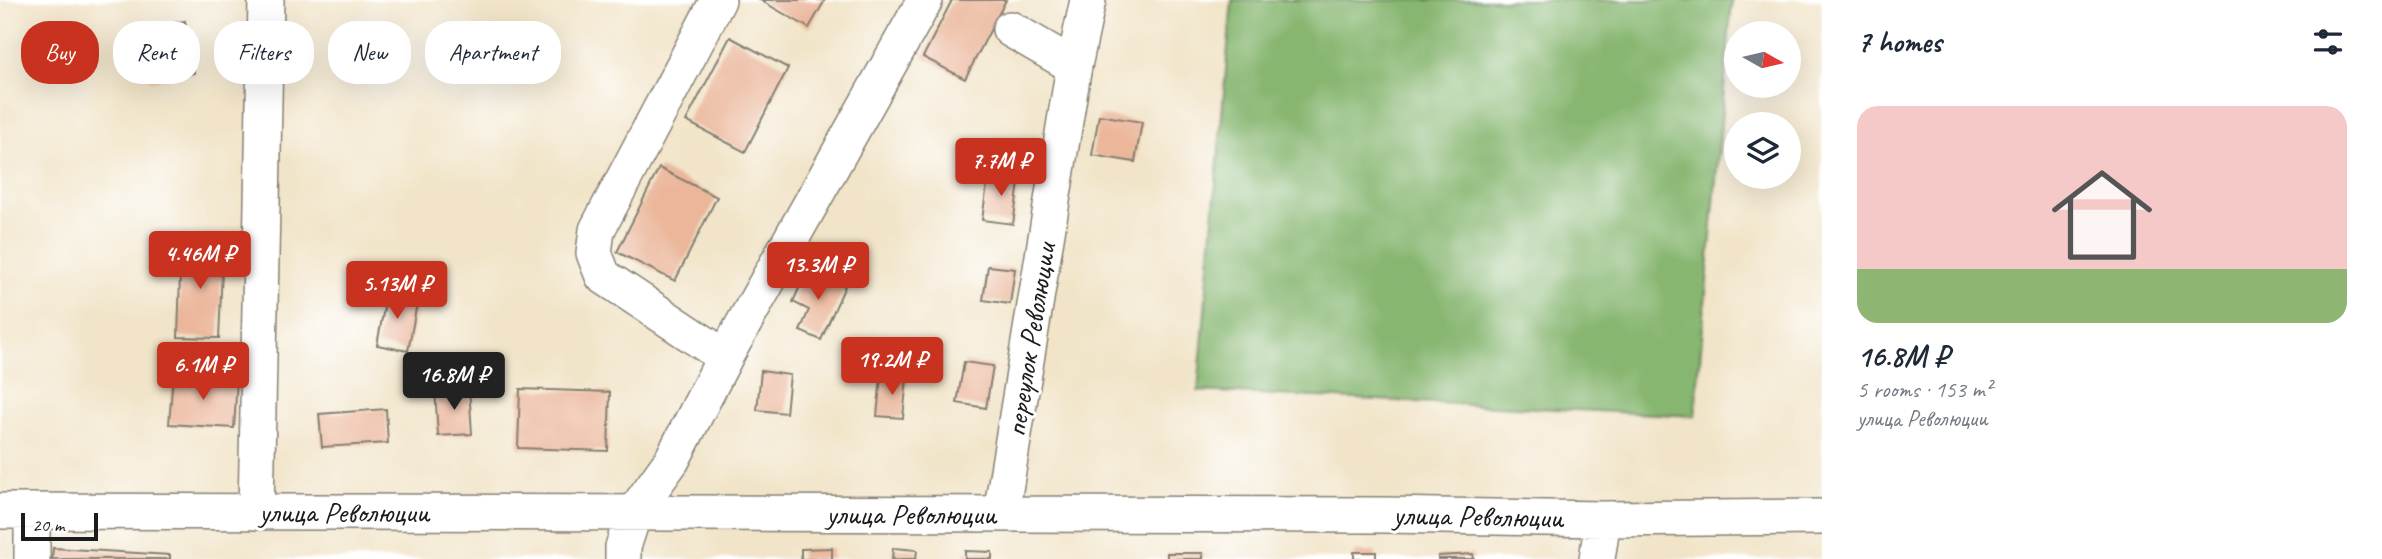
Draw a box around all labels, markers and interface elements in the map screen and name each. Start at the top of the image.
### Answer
chip: Buy [21,21,99,84]
chip: Rent [113,21,200,84]
chip: Filters [214,21,314,84]
chip: New [328,21,411,84]
chip: Apartment [425,21,561,84]
north arrow [1724,21,1801,98]
map controls [1724,21,1801,189]
text: 7 homes [1857,23,1942,61]
icon: filters [2309,23,2347,61]
button: layers [1724,112,1801,189]
pin: 7.7M ₽ [944,138,1058,198]
text: 7.7M ₽ [971,146,1031,175]
icon: home [2039,152,2165,278]
pin: 4.46M ₽ [135,232,265,291]
street label: переулок Революции [996,238,1064,439]
text: 4.46M ₽ [165,239,235,268]
pin: 13.3M ₽ [753,243,883,302]
text: 13.3M ₽ [783,250,853,279]
pin: 5.13M ₽ [332,262,462,321]
text: 5.13M ₽ [362,269,432,298]
text: 16.8M ₽ [1857,337,1949,375]
pin: 19.2M ₽ [827,338,957,397]
pin: 6.1M ₽ [146,342,260,402]
text: 19.2M ₽ [857,345,927,374]
text: 6.1M ₽ [173,350,233,379]
pin: 16.8M ₽ [389,352,519,412]
text: 16.8M ₽ [419,360,489,389]
text: 5 rooms · 153 m² [1857,375,1992,404]
text: улица Революции [1857,404,1987,433]
street label: улица Революции [257,493,431,531]
street label: улица Революции [824,495,998,533]
street label: улица Революции [1391,495,1565,537]
scale bar [21,510,98,542]
text: 20 m [32,513,64,537]

